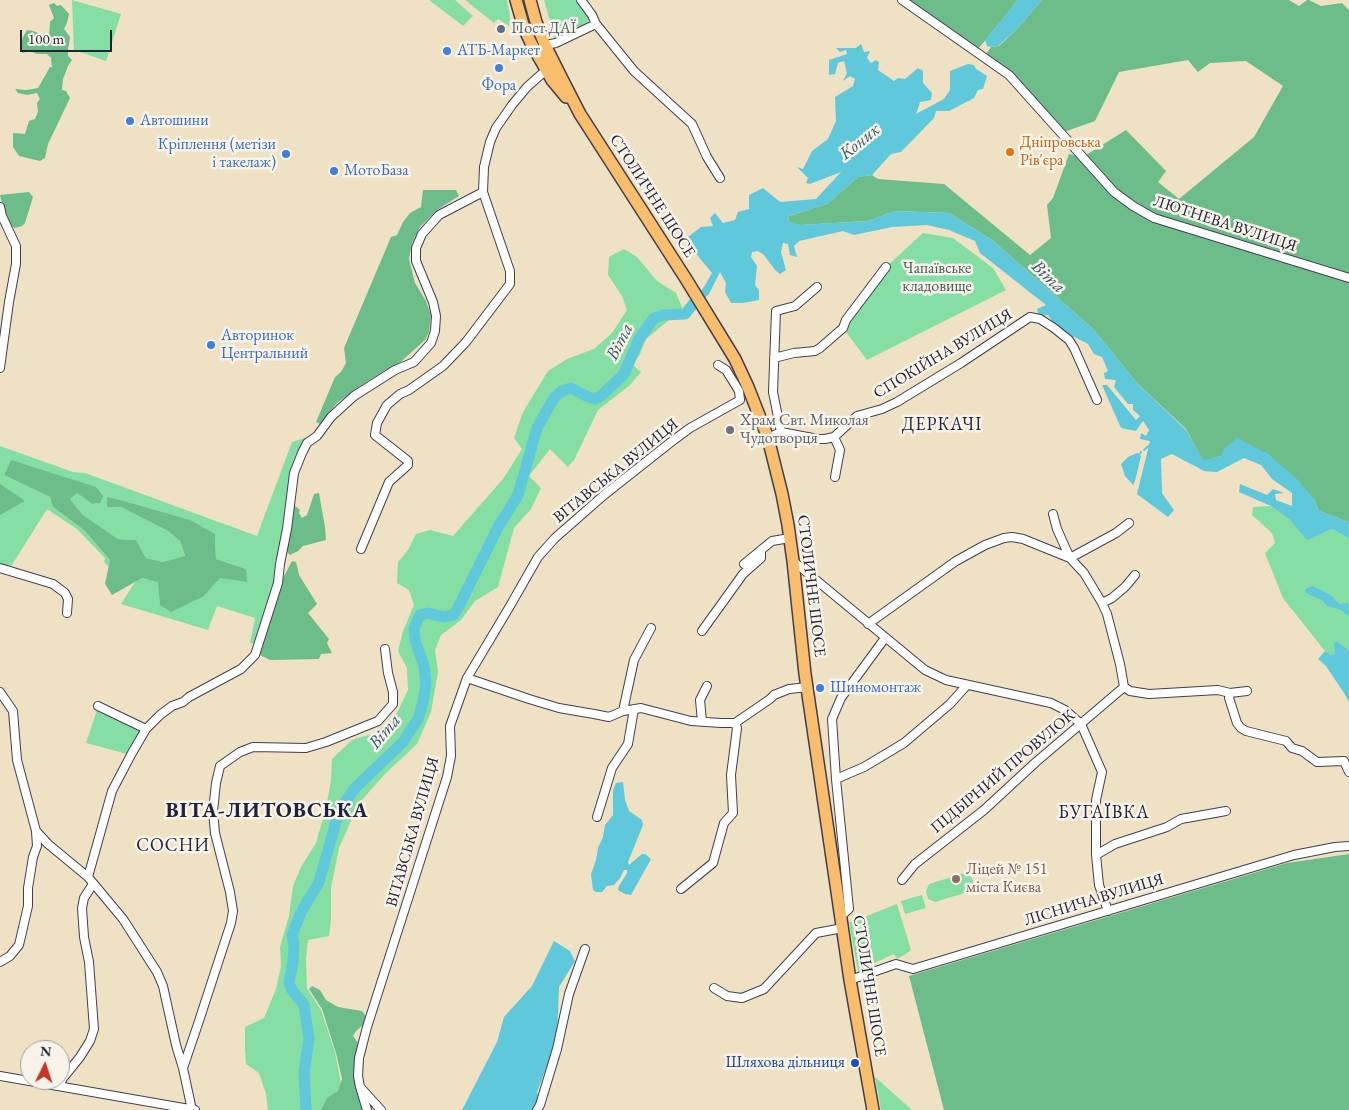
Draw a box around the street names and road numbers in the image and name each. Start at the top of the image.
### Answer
street label: СТОЛИЧНЕ ШОСЕ [605,131,699,261]
street label: ЛЮТНЕВА ВУЛИЦЯ [1151,192,1299,256]
street label: СПОКІЙНА ВУЛИЦЯ [870,305,1016,403]
street label: ВІТАВСЬКА ВУЛИЦЯ [550,415,682,527]
street label: СТОЛИЧНЕ ШОСЕ [793,514,829,658]
street label: ПІДБІРНИЙ ПРОВУЛОК [927,706,1079,838]
street label: ВІТАВСЬКА ВУЛИЦЯ [382,755,444,909]
street label: ЛІСНИЧА ВУЛИЦЯ [1022,870,1166,930]
street label: СТОЛИЧНЕ ШОСЕ [848,914,890,1058]

